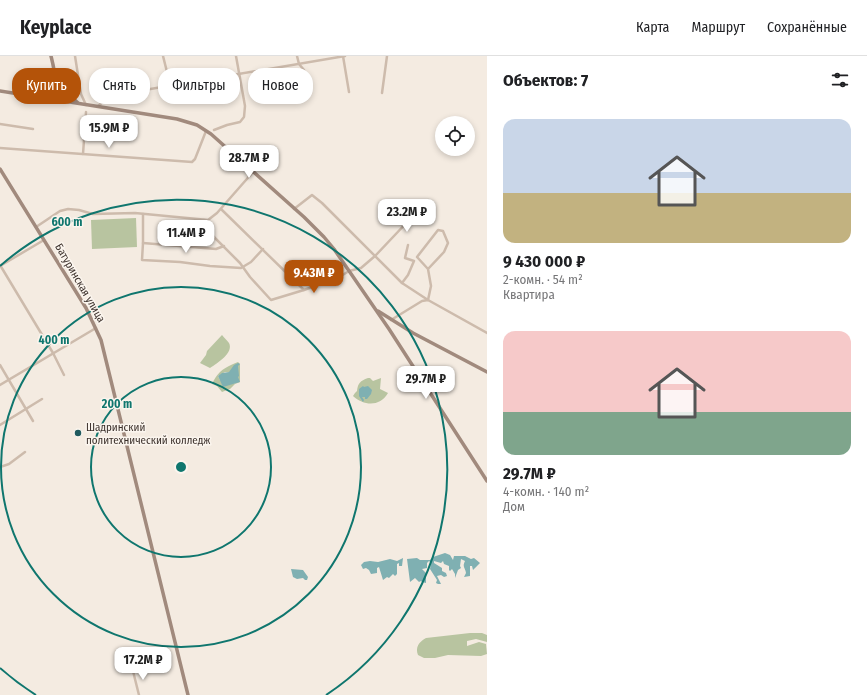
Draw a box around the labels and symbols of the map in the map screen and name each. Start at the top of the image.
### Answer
pin: 15.9M ₽ [72,115,146,149]
pin: 28.7M ₽ [212,145,286,179]
pin: 23.2M ₽ [370,199,444,233]
text: 600 m [51,215,83,229]
pin: 11.4M ₽ [149,220,223,254]
street label: Батуринская улица [52,241,108,325]
pin: 9.43M ₽ [277,260,351,294]
text: 400 m [39,333,69,347]
pin: 29.7M ₽ [389,366,463,400]
text: 200 m [101,397,132,411]
place label: Шадринский политехнический колледж [86,421,210,447]
marker: Шадринский политехнический колледж [73,428,83,438]
centre of rings [174,460,188,474]
pin: 17.2M ₽ [106,647,180,681]

